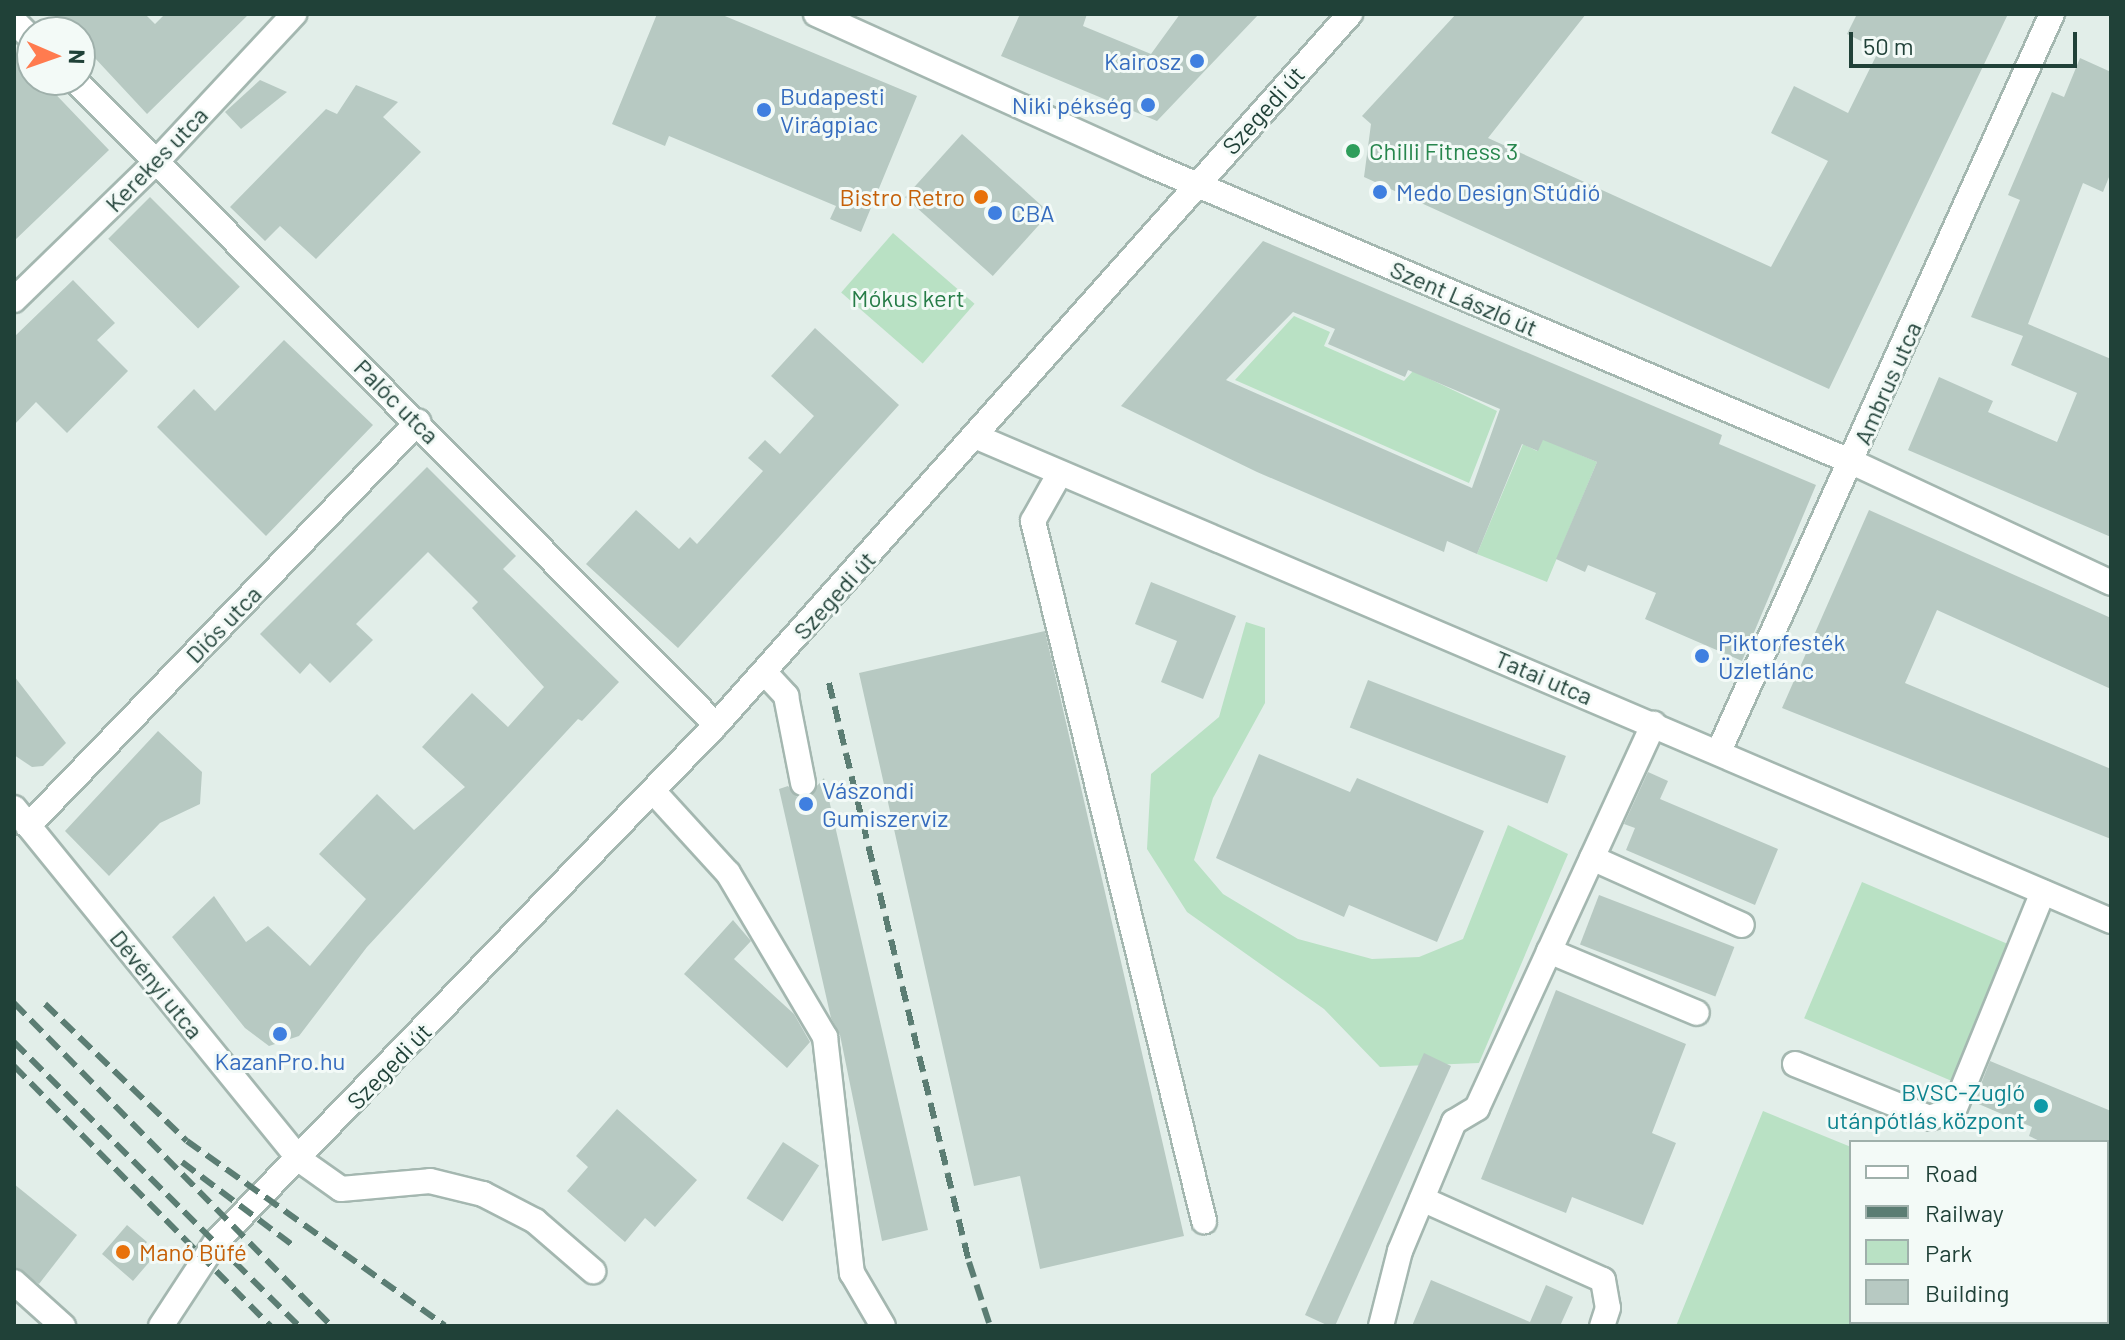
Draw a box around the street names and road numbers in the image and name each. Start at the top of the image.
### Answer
street label: Szegedi út [1216,60,1310,160]
street label: Kerekes utca [99,100,213,218]
street label: Szent László út [1386,254,1542,342]
street label: Ambrus utca [1847,317,1927,449]
street label: Palóc utca [349,353,445,449]
street label: Szegedi út [787,545,881,645]
street label: Diós utca [179,579,267,669]
street label: Tatai utca [1491,644,1597,710]
street label: Dévényi utca [104,924,210,1044]
street label: Szegedi út [341,1017,437,1115]

